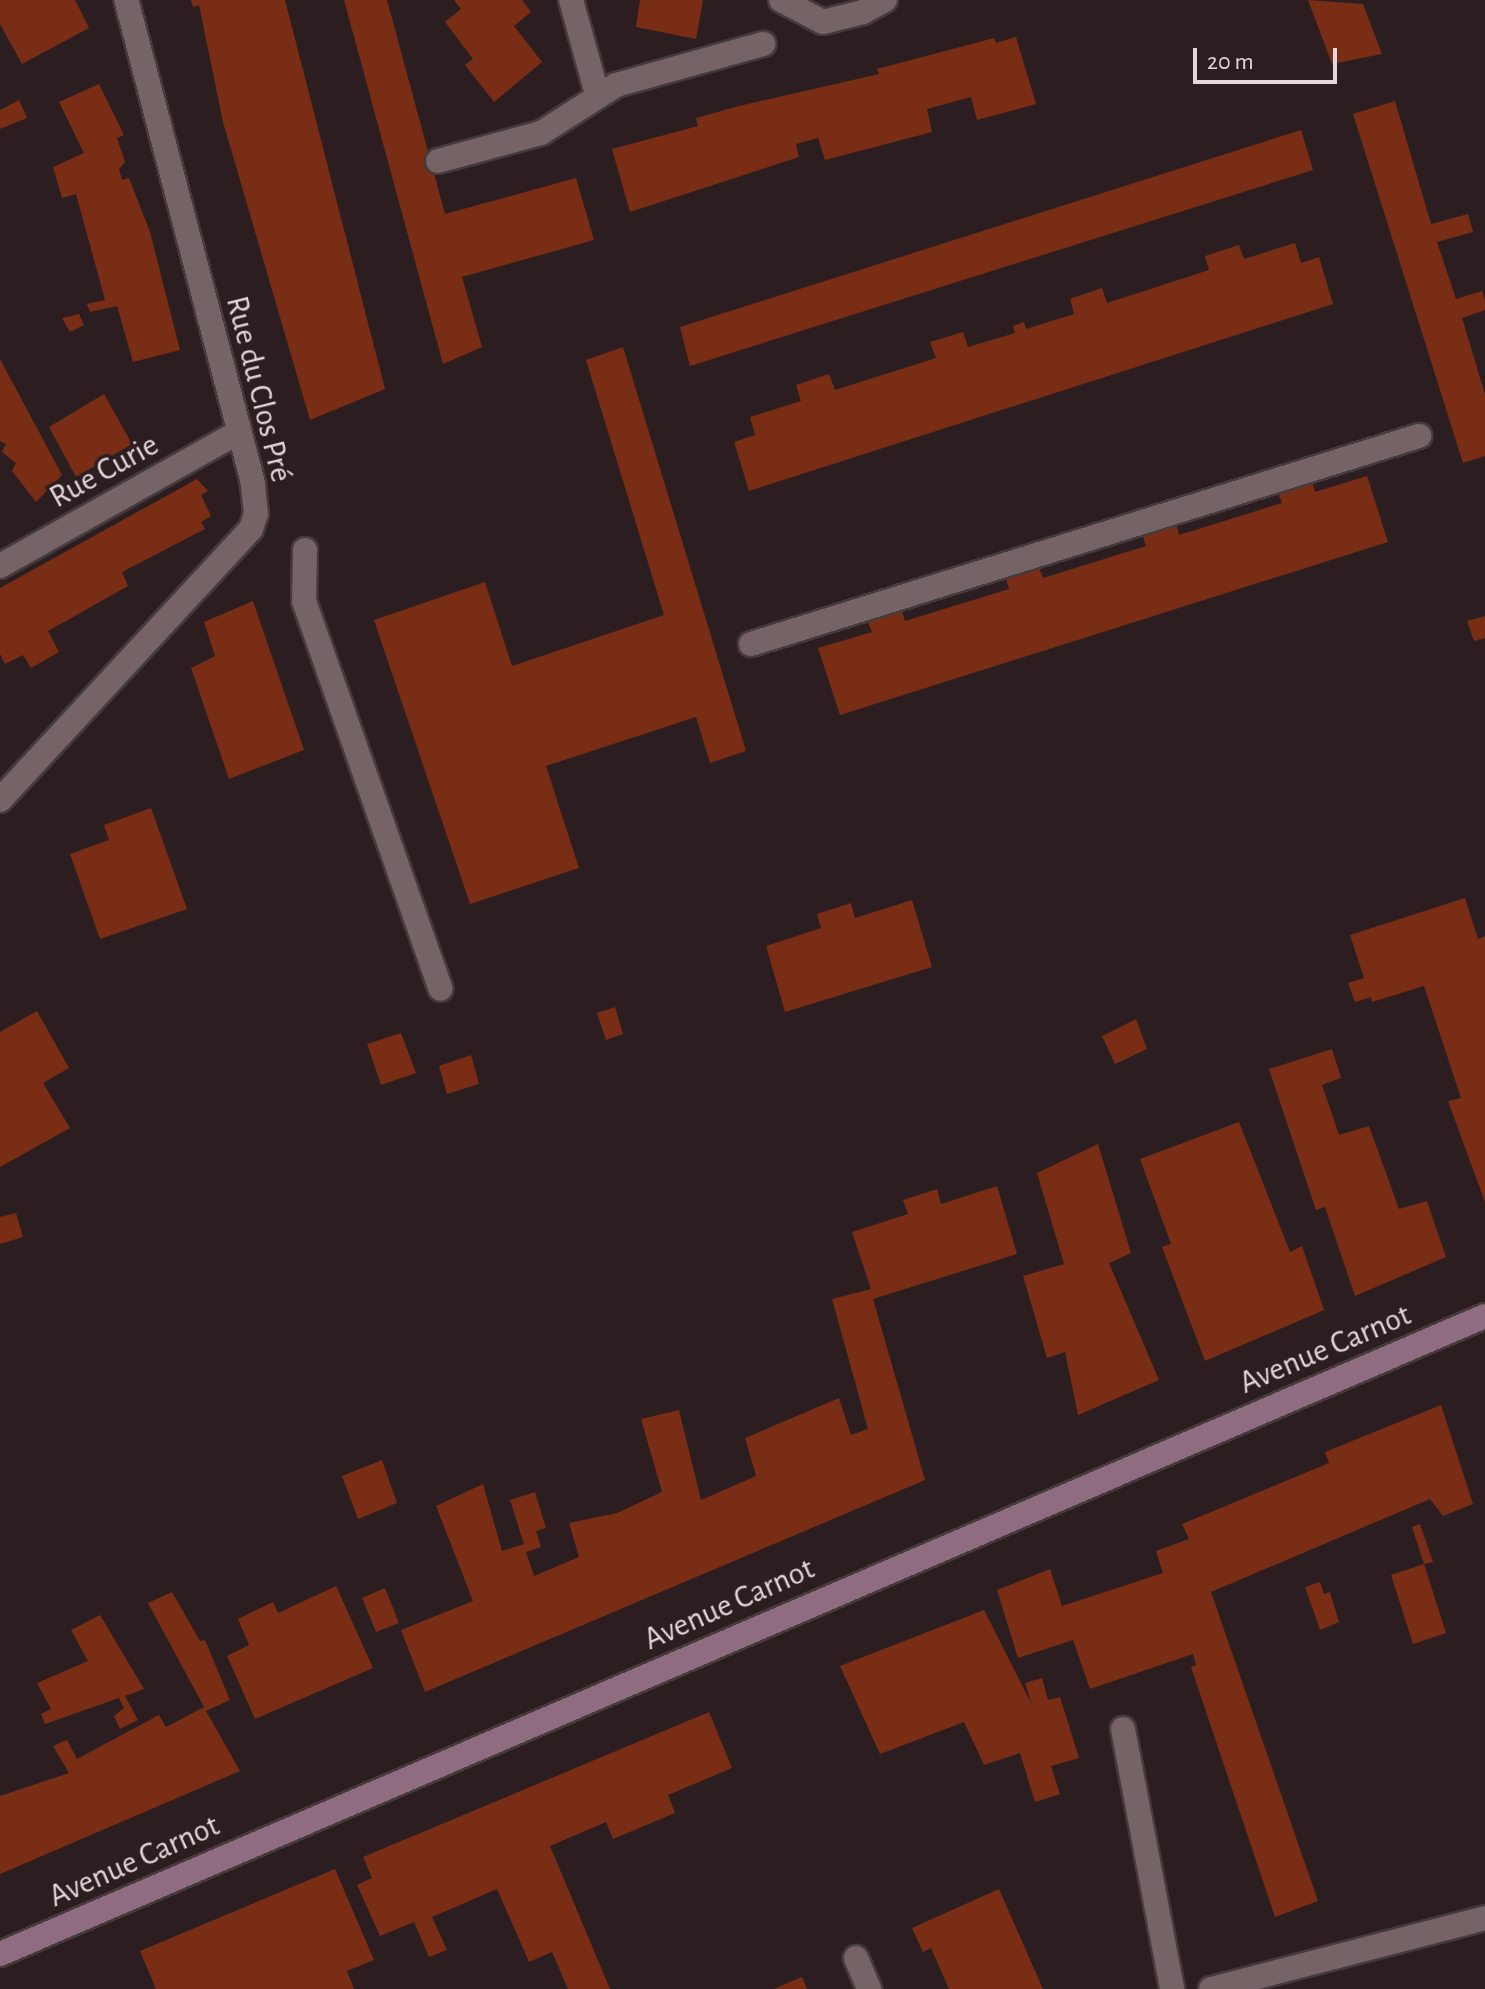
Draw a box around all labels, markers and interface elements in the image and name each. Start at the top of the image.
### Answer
scale bar [1197,32,1341,82]
text: 20 m [1207,50,1254,74]
street label: Rue du Clos Pré [217,292,301,486]
street label: Rue Curie [43,425,165,517]
street label: Avenue Carnot [1234,1296,1416,1402]
street label: Avenue Carnot [638,1549,820,1659]
street label: Avenue Carnot [43,1806,225,1916]

